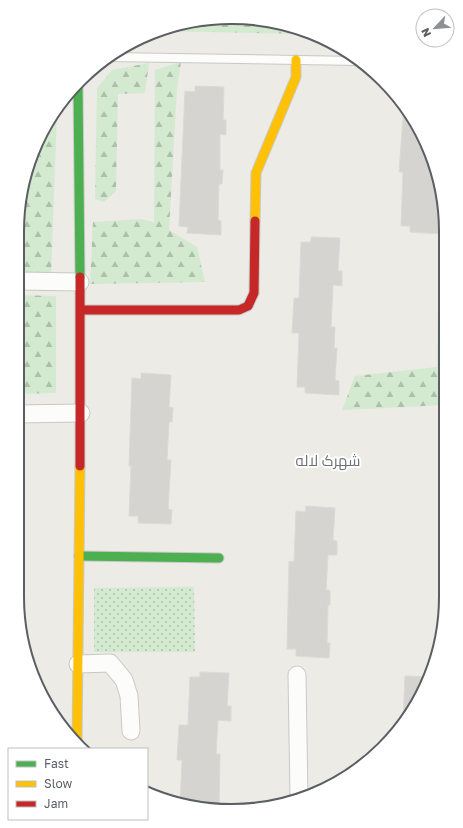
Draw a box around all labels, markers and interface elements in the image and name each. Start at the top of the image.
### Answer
north arrow [415,8,455,48]
text: N [418,26,433,39]
district label: شهرک لاله [296,451,360,471]
legend [8,748,148,820]
text: Fast [44,756,69,771]
text: Slow [44,776,72,791]
text: Jam [44,796,68,811]

